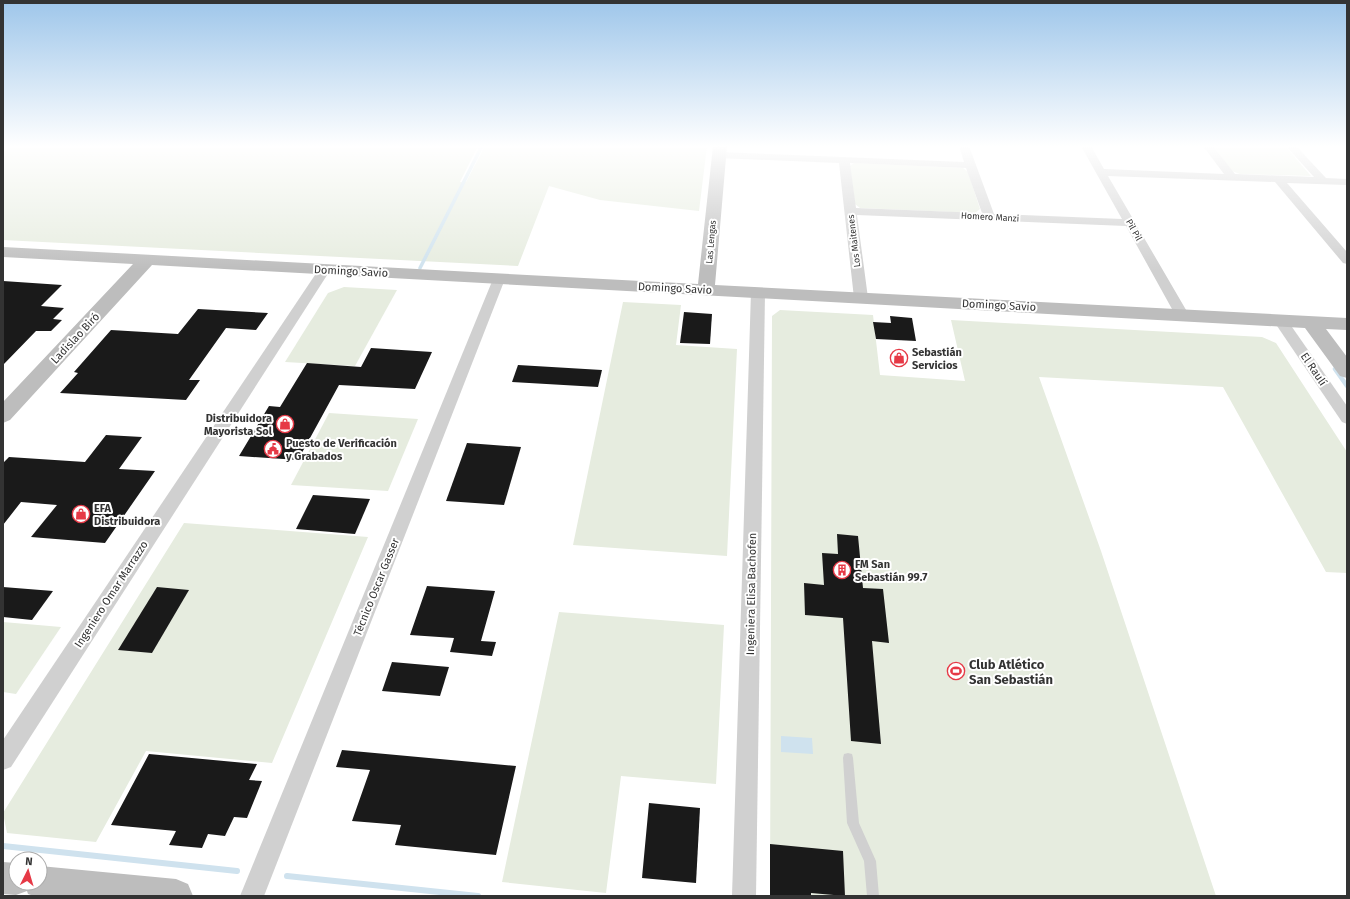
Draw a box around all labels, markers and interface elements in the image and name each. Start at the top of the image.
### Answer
street label: Homero Manzi [961,210,1019,224]
street label: Los Maitenes [846,214,862,268]
street label: Pil Pil [1124,217,1144,243]
street label: Las Lengas [704,220,718,264]
street label: Domingo Savio [314,263,388,280]
street label: Domingo Savio [638,280,712,297]
street label: Domingo Savio [962,297,1036,314]
street label: Ladislao Biró [49,310,102,366]
place label: Sebastián Servicios [912,346,962,372]
shop icon: Sebastián Servicios [889,348,909,368]
street label: El Raulí [1298,350,1329,388]
place label: Distribuidora Mayorista Sol [204,412,273,438]
shop icon: Distribuidora Mayorista Sol [275,414,295,434]
place label: Puesto de Verificación y Grabados [285,437,397,463]
public building icon: Puesto de Verificación y Grabados [263,439,283,459]
place label: EFA Distribuidora [94,502,160,528]
shop icon: EFA Distribuidora [71,504,91,524]
street label: Ingeniera Elisa Bachofen [744,533,759,655]
street label: Técnico Oscar Gasser [351,536,402,638]
street label: Ingeniero Omar Marrazzo [72,538,151,650]
place label: FM San Sebastián 99.7 [855,558,928,584]
building icon: FM San Sebastián 99.7 [832,560,852,580]
place label: Club Atlético San Sebastián [969,657,1053,687]
sports icon: Club Atlético San Sebastián [946,661,966,681]
north arrow [8,851,48,891]
text: N [25,855,33,868]

